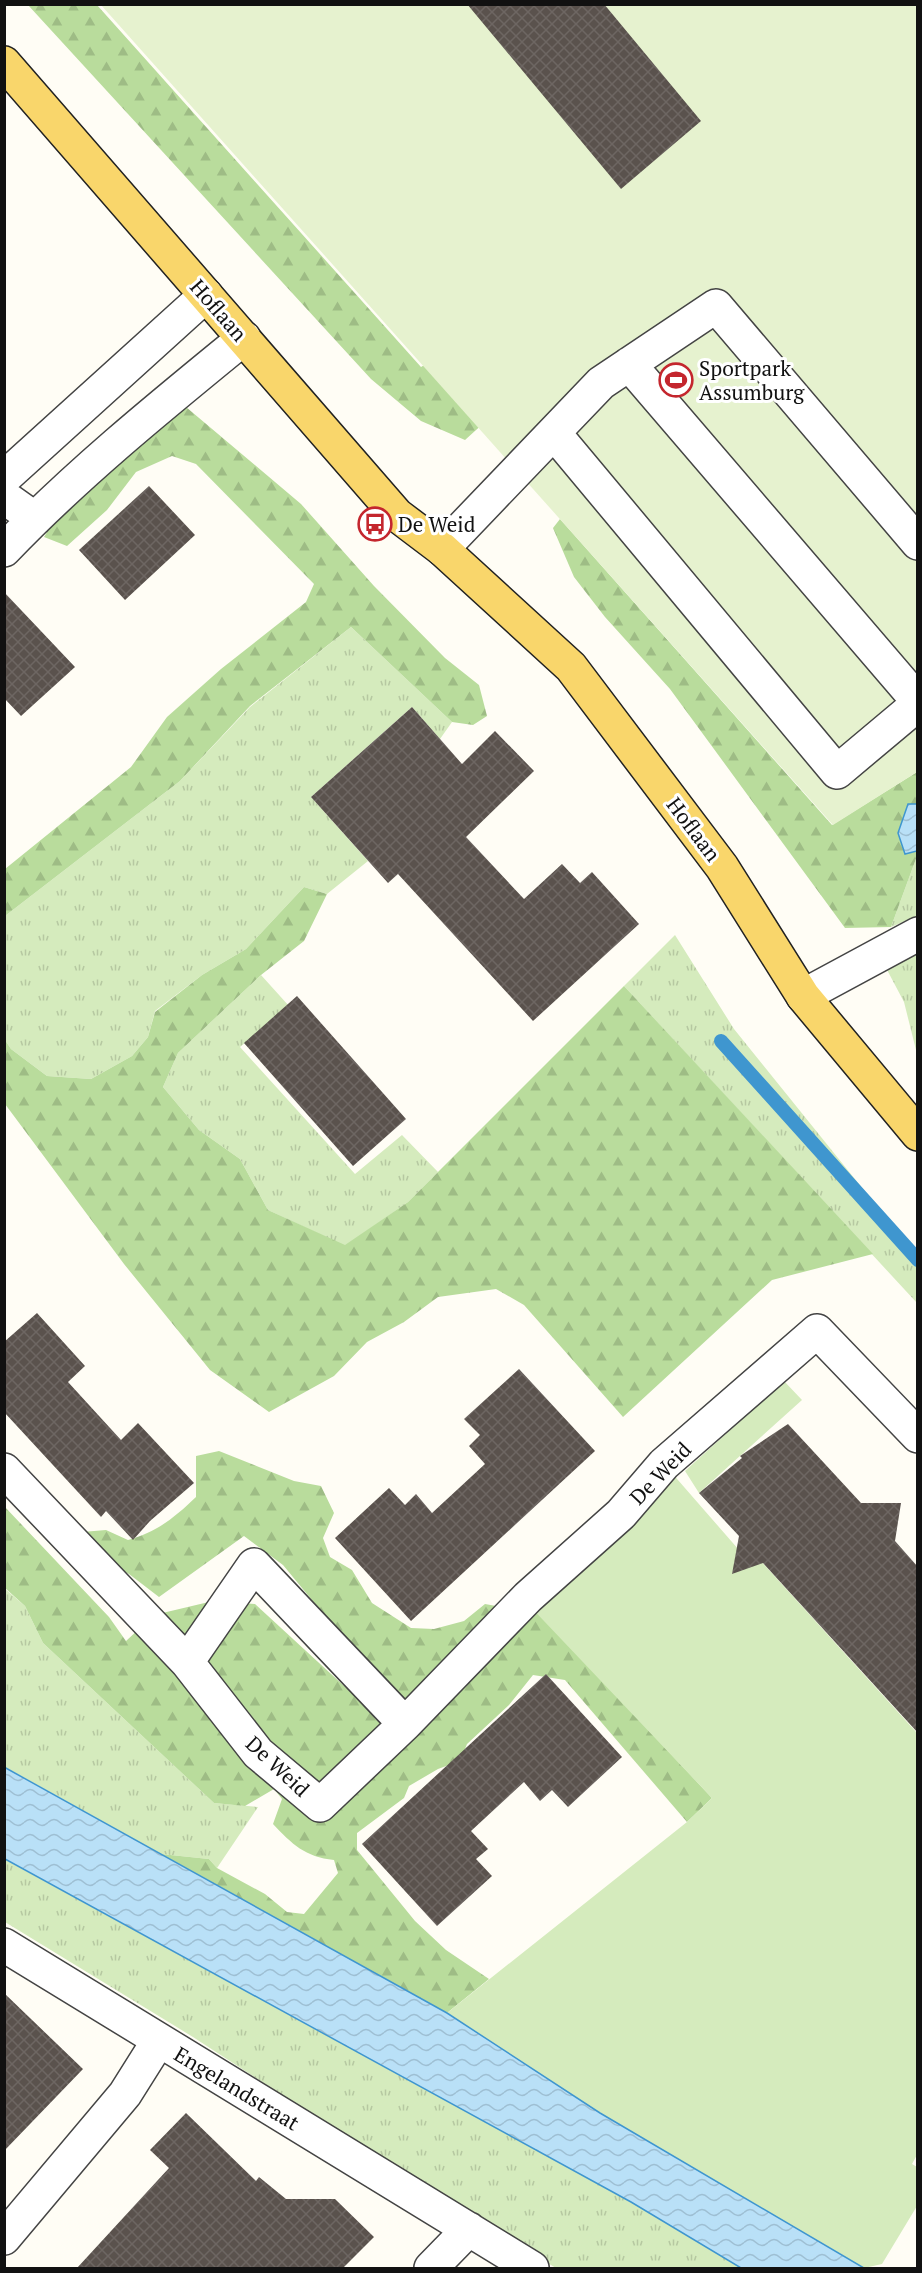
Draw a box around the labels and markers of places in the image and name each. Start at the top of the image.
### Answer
place label: Sportpark Assumburg [699,354,805,406]
sports icon: Sportpark Assumburg [658,362,694,398]
bus stop icon: De Weid [357,506,393,542]
place label: De Weid [398,510,476,538]

